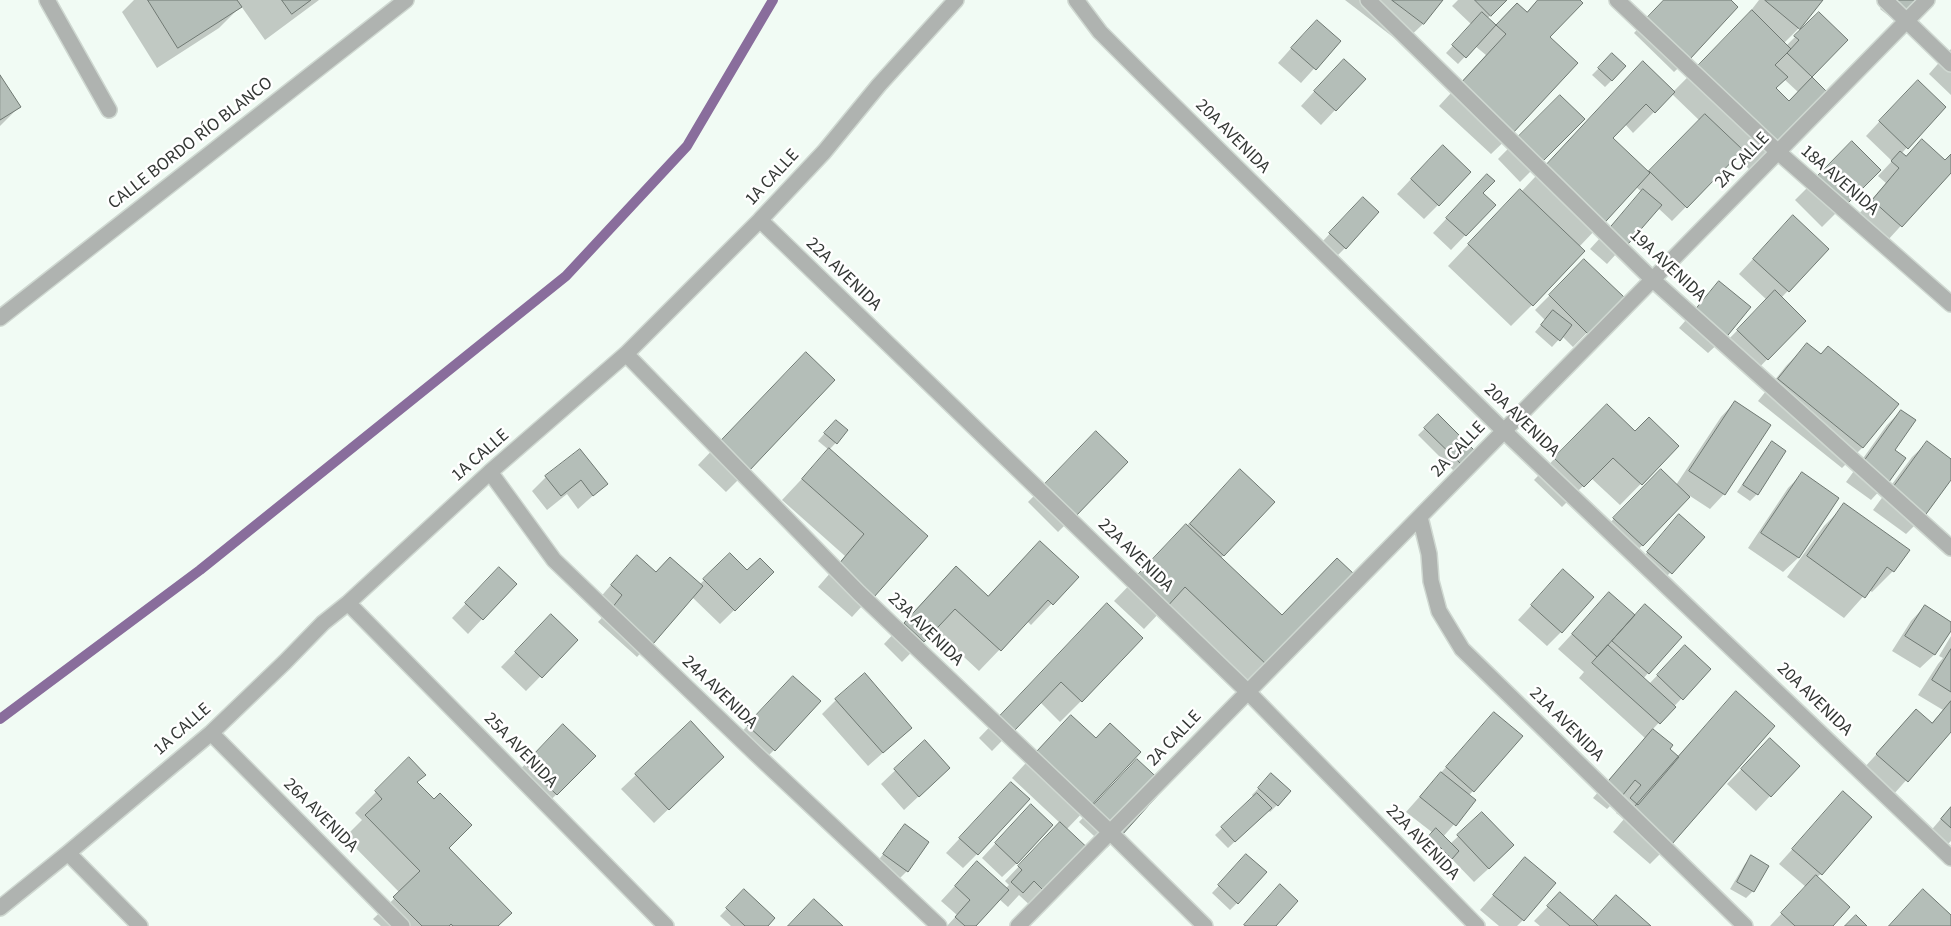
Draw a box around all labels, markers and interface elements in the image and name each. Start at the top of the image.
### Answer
street label: CALLE BORDO RÍO BLANCO [104,73,278,215]
street label: 20A AVENIDA [1190,95,1274,179]
street label: 2A CALLE [1711,129,1775,193]
street label: 18A AVENIDA [1795,141,1883,221]
street label: 1A CALLE [741,145,805,211]
street label: 19A AVENIDA [1624,225,1710,307]
street label: 22A AVENIDA [801,234,885,316]
street label: 20A AVENIDA [1479,380,1563,462]
street label: 2A CALLE [1427,418,1491,482]
street label: 1A CALLE [448,425,514,487]
street label: 22A AVENIDA [1093,515,1177,597]
street label: 23A AVENIDA [883,589,967,671]
street label: 24A AVENIDA [677,652,761,734]
street label: 20A AVENIDA [1772,659,1856,741]
street label: 21A AVENIDA [1524,683,1608,767]
street label: 1A CALLE [150,699,216,761]
street label: 2A CALLE [1143,707,1207,771]
street label: 25A AVENIDA [479,709,561,793]
street label: 26A AVENIDA [278,774,362,858]
street label: 22A AVENIDA [1381,801,1463,885]

